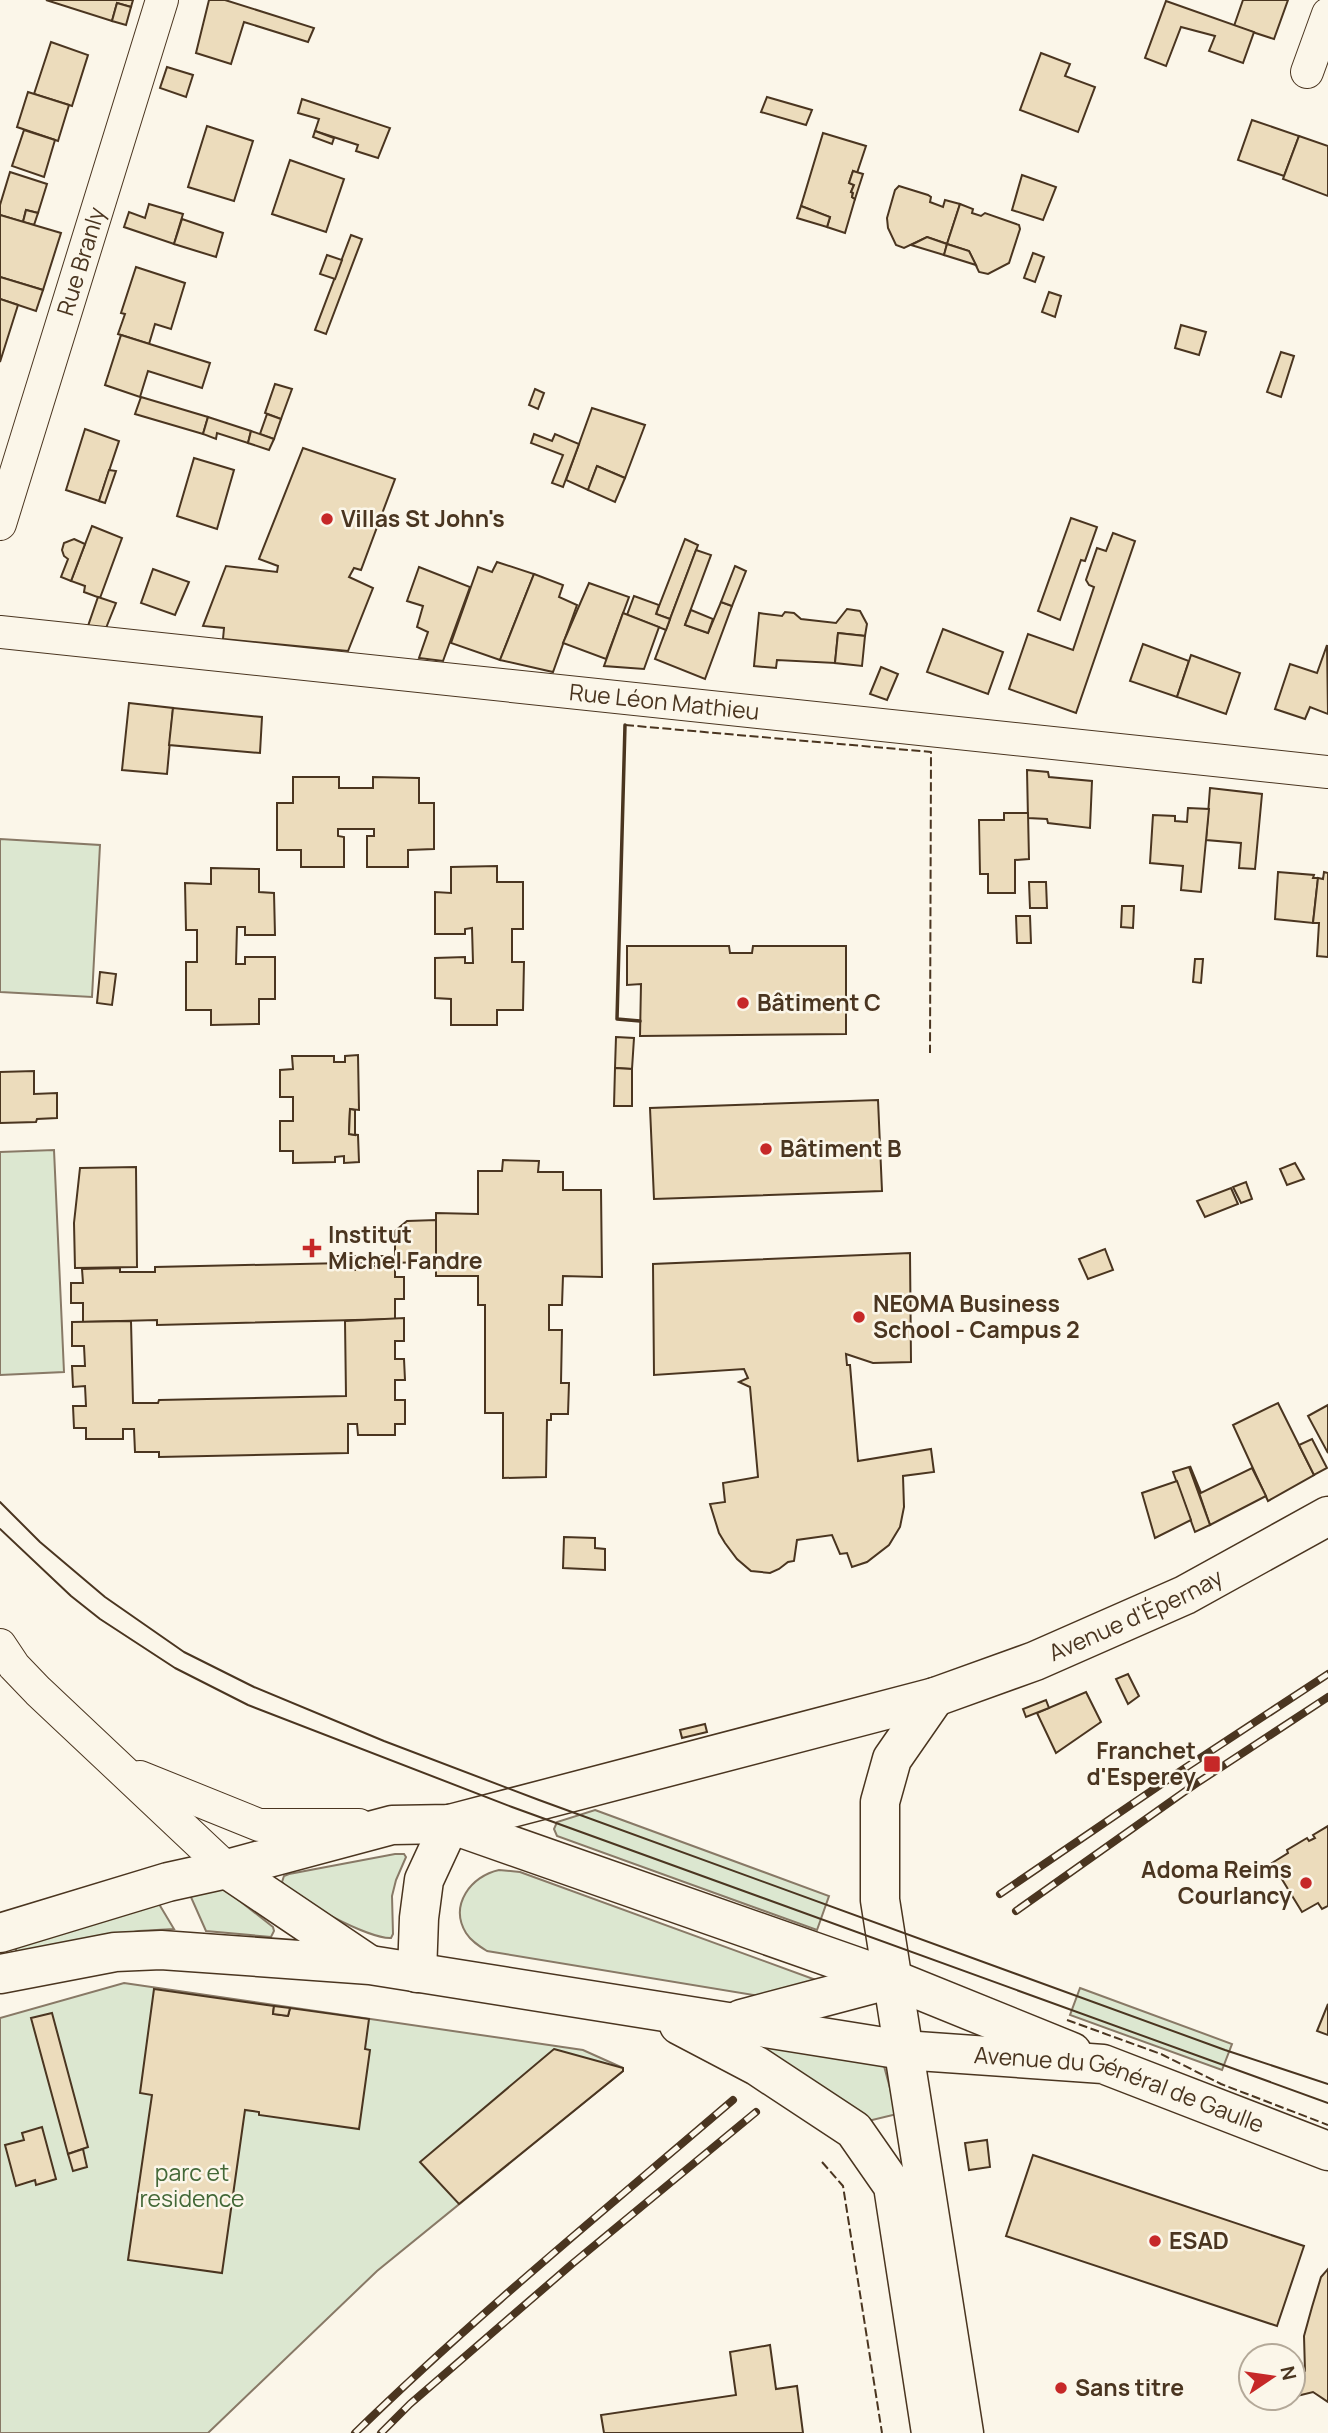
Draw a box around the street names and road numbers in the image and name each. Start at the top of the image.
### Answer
street label: Rue Branly [48,203,112,319]
street label: Rue Léon Mathieu [568,675,761,727]
street label: Avenue d'Épernay [1043,1560,1228,1668]
street label: Avenue du Général de Gaulle [973,2038,1269,2140]

